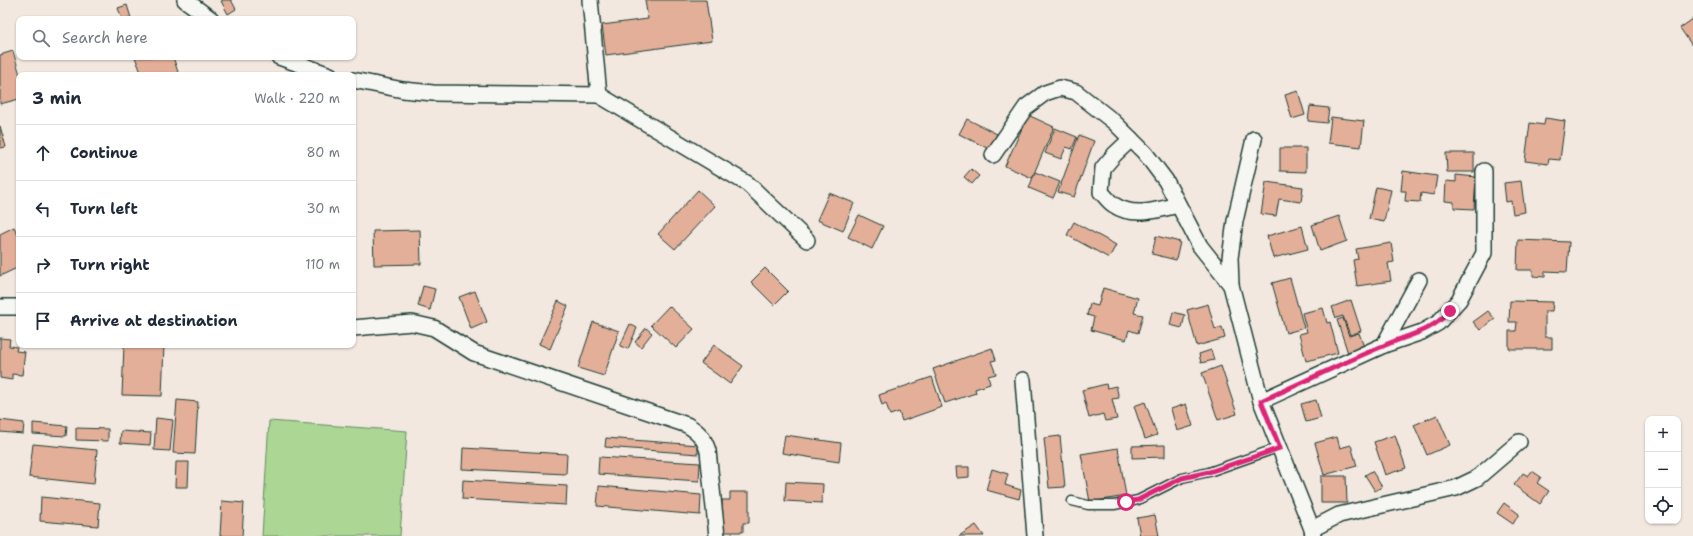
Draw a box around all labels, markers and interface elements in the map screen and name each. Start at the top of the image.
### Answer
search box [16,16,356,60]
icon: search [30,27,52,49]
text: Search here [62,28,148,48]
text: 3 min [32,87,82,109]
text: Walk · 220 m [254,90,340,107]
icon: ahead [32,142,54,164]
text: Continue [70,143,138,163]
text: 80 m [306,144,340,161]
icon: left [32,198,54,220]
text: Turn left [70,199,138,219]
text: 30 m [306,200,340,217]
icon: right [32,254,54,276]
text: Turn right [70,255,150,275]
text: 110 m [305,256,340,273]
route end [1441,302,1459,320]
icon: arrive [32,310,54,332]
text: Arrive at destination [70,311,238,331]
map controls [1645,416,1681,524]
button: + [1645,416,1681,452]
button: − [1645,452,1681,488]
button: locate [1645,488,1681,524]
route start [1117,493,1135,511]

